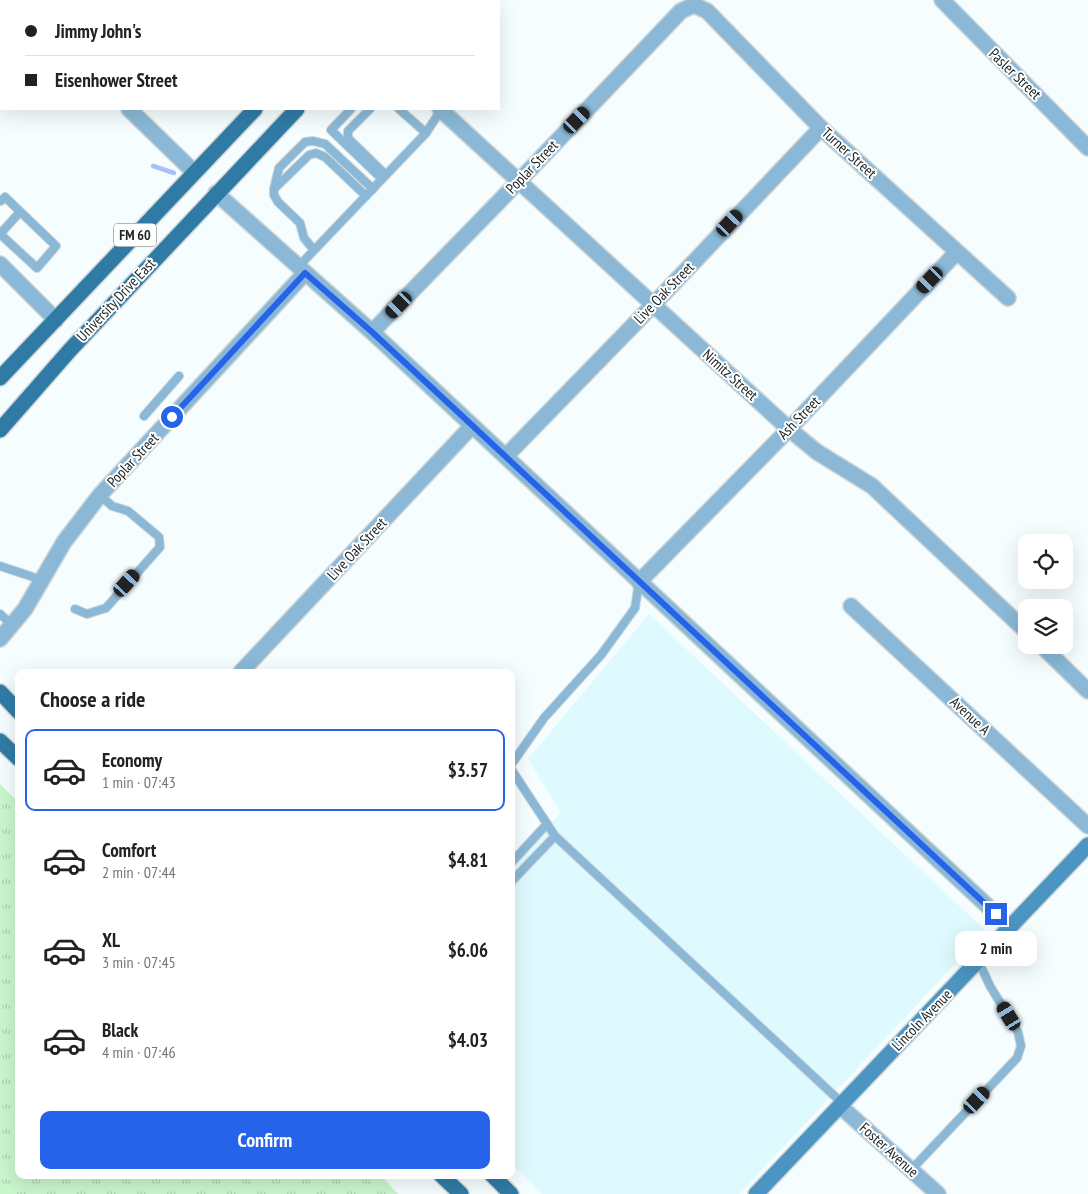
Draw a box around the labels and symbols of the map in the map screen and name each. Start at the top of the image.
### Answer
street label: Pasler Street [985,44,1045,103]
car [561,104,592,136]
street label: Turner Street [818,123,881,182]
street label: Poplar Street [501,136,562,197]
car [714,207,745,239]
road number: FM 60 [114,224,156,246]
street label: University Drive East [72,254,159,345]
street label: Live Oak Street [630,258,698,328]
car [914,264,945,296]
car [383,289,414,321]
street label: Nimitz Street [699,345,762,404]
street label: Ash Street [773,392,824,443]
route start [161,406,183,428]
street label: Poplar Street [103,429,162,491]
street label: Live Oak Street [323,513,390,584]
car [111,567,142,599]
street label: Avenue A [946,692,995,739]
route end [985,903,1007,925]
callout: 2 min [955,932,1037,966]
street label: Lincoln Avenue [888,985,956,1054]
car [994,999,1023,1033]
car [961,1084,992,1116]
street label: Foster Avenue [856,1118,923,1181]

